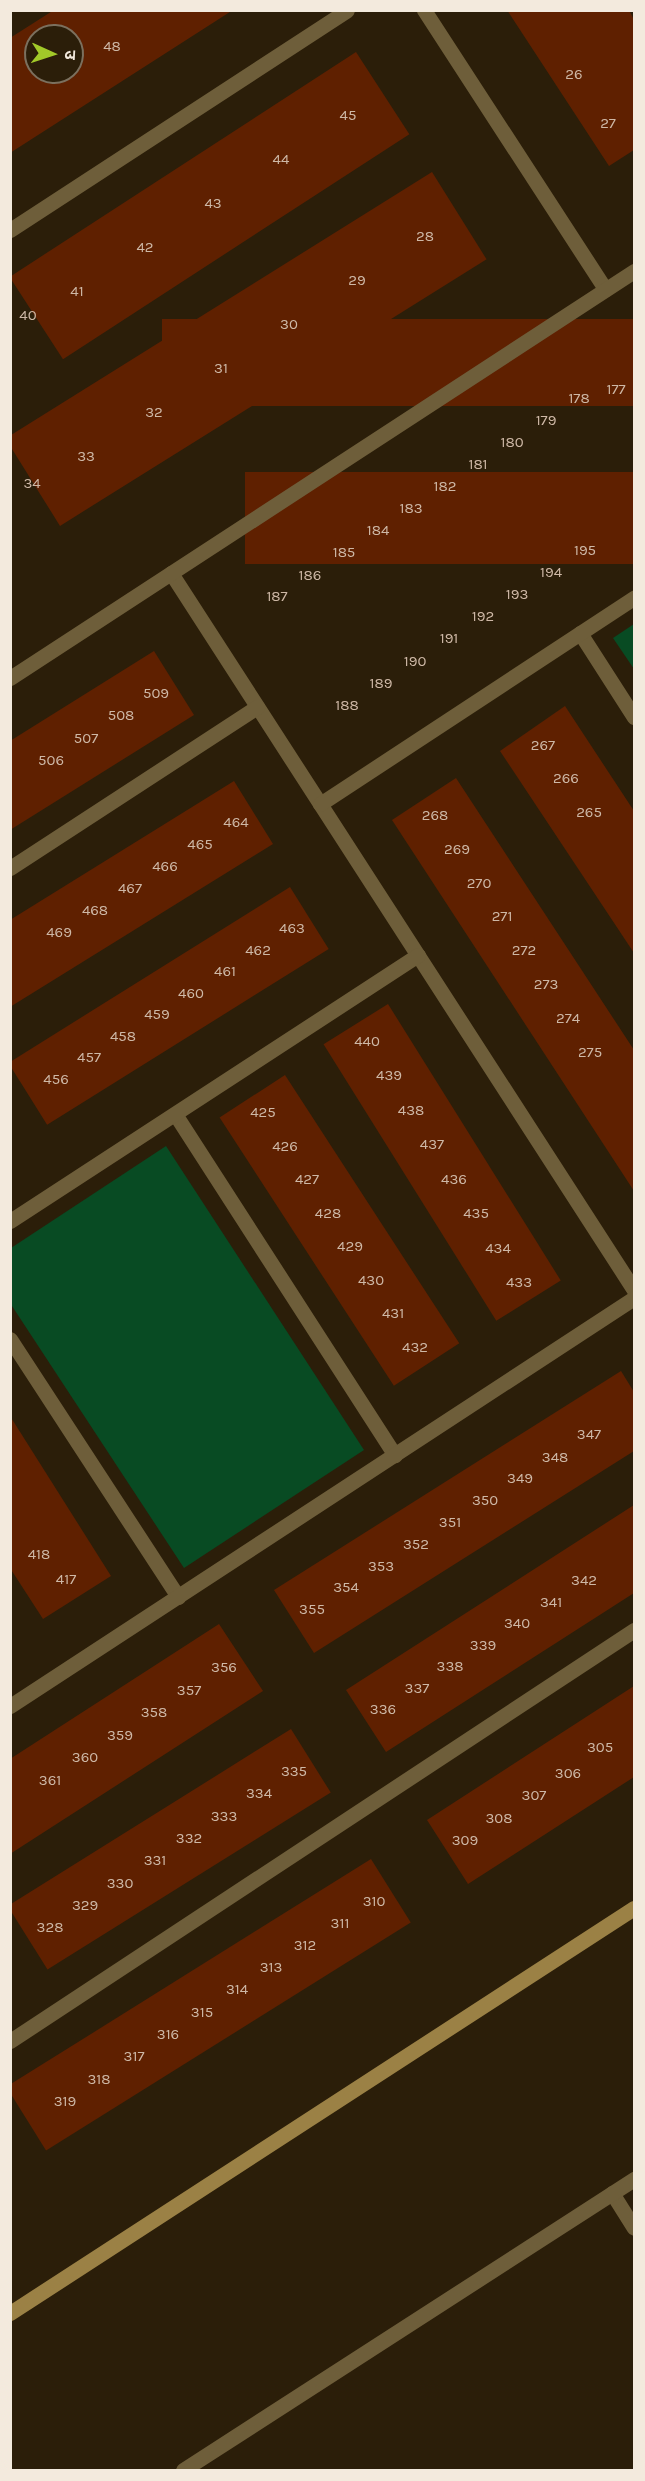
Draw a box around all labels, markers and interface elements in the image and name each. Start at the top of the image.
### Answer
north arrow [24,24,84,84]
house number: 48 [103,38,121,56]
text: उ [61,50,80,60]
house number: 26 [565,66,583,84]
house number: 45 [340,107,356,125]
house number: 27 [600,115,616,133]
house number: 44 [273,151,289,169]
house number: 43 [204,195,222,213]
house number: 28 [416,228,434,246]
house number: 42 [136,239,154,257]
house number: 29 [348,272,366,290]
house number: 41 [70,283,84,301]
house number: 40 [19,307,37,325]
house number: 30 [280,316,298,334]
house number: 31 [214,360,228,378]
house number: 177 [606,381,626,399]
house number: 178 [568,390,590,408]
house number: 32 [145,404,163,422]
house number: 179 [536,412,556,430]
house number: 180 [500,434,524,452]
house number: 33 [77,448,95,466]
house number: 181 [468,456,488,474]
house number: 34 [23,475,41,493]
house number: 182 [434,478,456,496]
house number: 183 [399,500,423,518]
house number: 184 [367,522,389,540]
house number: 195 [574,542,596,560]
house number: 185 [333,544,355,562]
house number: 194 [540,564,562,582]
house number: 186 [299,567,321,585]
house number: 193 [506,586,528,604]
house number: 187 [266,588,288,606]
house number: 192 [472,608,494,626]
house number: 191 [440,630,458,648]
house number: 190 [404,653,426,671]
house number: 189 [370,675,392,693]
house number: 509 [143,685,169,703]
house number: 188 [335,697,359,715]
house number: 508 [108,707,134,725]
house number: 507 [74,730,98,748]
house number: 267 [531,737,555,755]
house number: 506 [38,752,64,770]
house number: 266 [553,770,579,788]
house number: 265 [576,804,602,822]
house number: 268 [422,807,448,825]
house number: 464 [223,814,249,832]
house number: 465 [187,836,213,854]
house number: 269 [444,841,470,859]
house number: 466 [152,858,178,876]
house number: 270 [467,875,491,893]
house number: 467 [118,880,142,898]
house number: 468 [82,902,108,920]
house number: 271 [492,908,512,926]
house number: 463 [279,920,305,938]
house number: 469 [46,924,72,942]
house number: 462 [245,942,271,960]
house number: 272 [512,942,536,960]
house number: 461 [214,963,236,981]
house number: 273 [534,976,558,994]
house number: 460 [178,985,204,1003]
house number: 459 [144,1006,170,1024]
house number: 274 [556,1010,580,1028]
house number: 458 [110,1028,136,1046]
house number: 440 [354,1033,380,1051]
house number: 275 [578,1044,602,1062]
house number: 457 [77,1049,101,1067]
house number: 439 [376,1067,402,1085]
house number: 456 [43,1071,69,1089]
house number: 438 [398,1102,424,1120]
house number: 425 [250,1104,276,1122]
house number: 437 [420,1136,444,1154]
house number: 426 [272,1138,298,1156]
house number: 427 [295,1171,319,1189]
house number: 436 [441,1171,467,1189]
house number: 428 [315,1205,341,1223]
house number: 435 [463,1205,489,1223]
house number: 429 [337,1238,363,1256]
house number: 434 [485,1240,511,1258]
house number: 430 [358,1272,384,1290]
house number: 433 [506,1274,532,1292]
house number: 431 [382,1305,404,1323]
house number: 432 [402,1339,428,1357]
house number: 347 [577,1426,601,1444]
house number: 348 [542,1449,568,1467]
house number: 349 [507,1470,533,1488]
house number: 350 [472,1492,498,1510]
house number: 351 [439,1514,461,1532]
house number: 352 [403,1536,429,1554]
house number: 418 [28,1546,50,1564]
house number: 353 [368,1558,394,1576]
house number: 417 [56,1571,76,1589]
house number: 342 [571,1572,597,1590]
house number: 354 [333,1579,359,1597]
house number: 341 [540,1594,562,1612]
house number: 355 [299,1601,325,1619]
house number: 340 [504,1615,530,1633]
house number: 339 [470,1637,496,1655]
house number: 338 [437,1658,463,1676]
house number: 356 [211,1659,237,1677]
house number: 337 [405,1680,429,1698]
house number: 357 [177,1682,201,1700]
house number: 336 [370,1701,396,1719]
house number: 358 [141,1704,167,1722]
house number: 359 [107,1727,133,1745]
house number: 305 [587,1739,613,1757]
house number: 360 [72,1749,98,1767]
house number: 335 [281,1763,307,1781]
house number: 306 [555,1765,581,1783]
house number: 361 [39,1772,61,1790]
house number: 334 [246,1785,272,1803]
house number: 307 [522,1787,546,1805]
house number: 333 [211,1808,237,1826]
house number: 308 [486,1810,512,1828]
house number: 332 [176,1830,202,1848]
house number: 309 [452,1832,478,1850]
house number: 331 [144,1852,166,1870]
house number: 330 [107,1875,133,1893]
house number: 310 [363,1893,385,1911]
house number: 329 [72,1897,98,1915]
house number: 311 [331,1915,349,1933]
house number: 328 [37,1919,63,1937]
house number: 312 [294,1937,316,1955]
house number: 313 [260,1959,282,1977]
house number: 314 [226,1981,248,1999]
house number: 315 [191,2004,213,2022]
house number: 316 [157,2026,179,2044]
house number: 317 [124,2048,144,2066]
house number: 318 [87,2071,111,2089]
house number: 319 [54,2093,76,2111]

